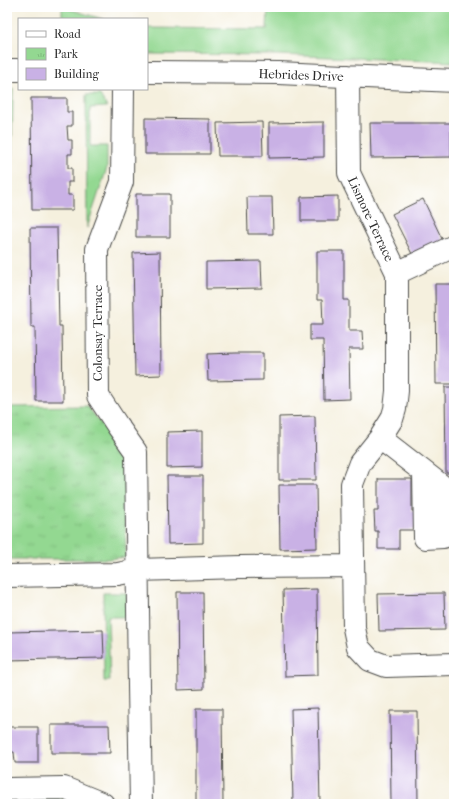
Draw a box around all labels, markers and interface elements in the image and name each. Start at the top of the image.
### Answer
legend [18,18,148,90]
text: Road [54,27,81,41]
text: Park [54,47,79,61]
street label: Hebrides Drive [258,66,345,84]
text: Building [54,67,99,81]
street label: Lismore Terrace [345,174,397,264]
street label: Colonsay Terrace [90,284,105,381]

